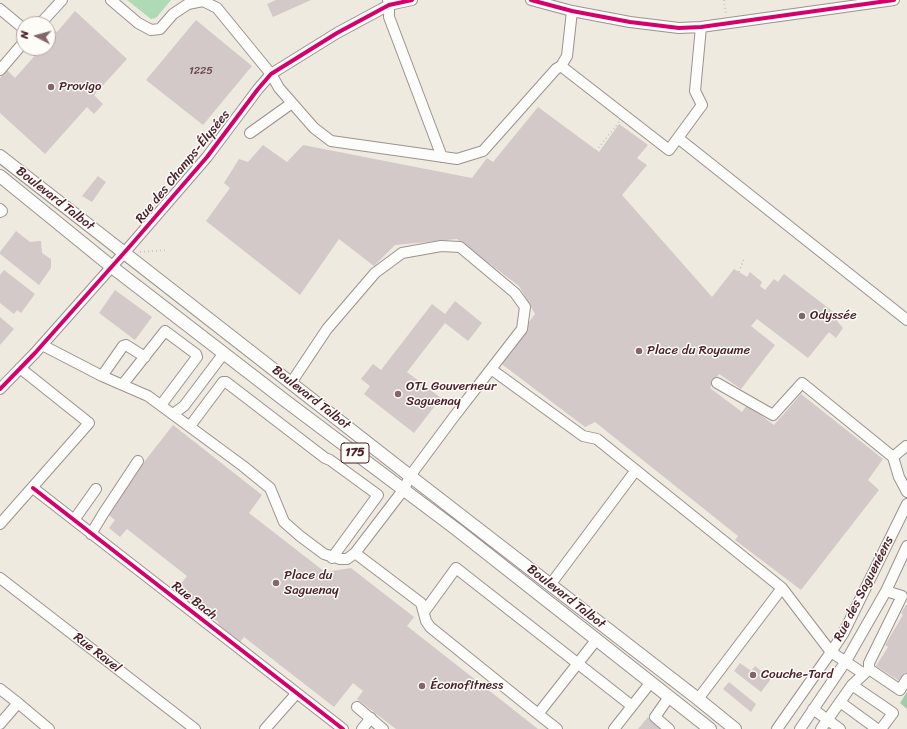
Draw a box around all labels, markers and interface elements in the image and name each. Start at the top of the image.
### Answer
north arrow [16,16,56,56]
text: N [15,30,34,40]
house number: 1225 [189,64,213,78]
place label: Provigo [59,79,101,95]
marker: Provigo [46,82,56,92]
street label: Rue des Champs-Élysées [133,107,233,227]
street label: Boulevard Talbot [13,164,97,234]
place label: Odyssée [810,308,857,324]
marker: Odyssée [797,311,807,321]
place label: Place du Royaume [647,343,750,359]
marker: Place du Royaume [634,346,644,356]
street label: Boulevard Talbot [269,363,353,433]
place label: OTL Gouverneur Saguenay [406,379,496,410]
marker: OTL Gouverneur Saguenay [393,389,403,399]
road number: 175 [341,443,369,463]
street label: Rue des Saguenéens [831,534,897,644]
street label: Boulevard Talbot [524,562,608,632]
place label: Place du Saguenay [284,568,339,599]
marker: Place du Saguenay [271,578,281,588]
street label: Rue Bach [168,579,220,623]
street label: Rue Ravel [70,630,124,676]
place label: Couche-Tard [761,667,833,683]
marker: Couche-Tard [748,670,758,680]
place label: Éconofitness [430,678,503,694]
marker: Éconofitness [417,681,427,691]

